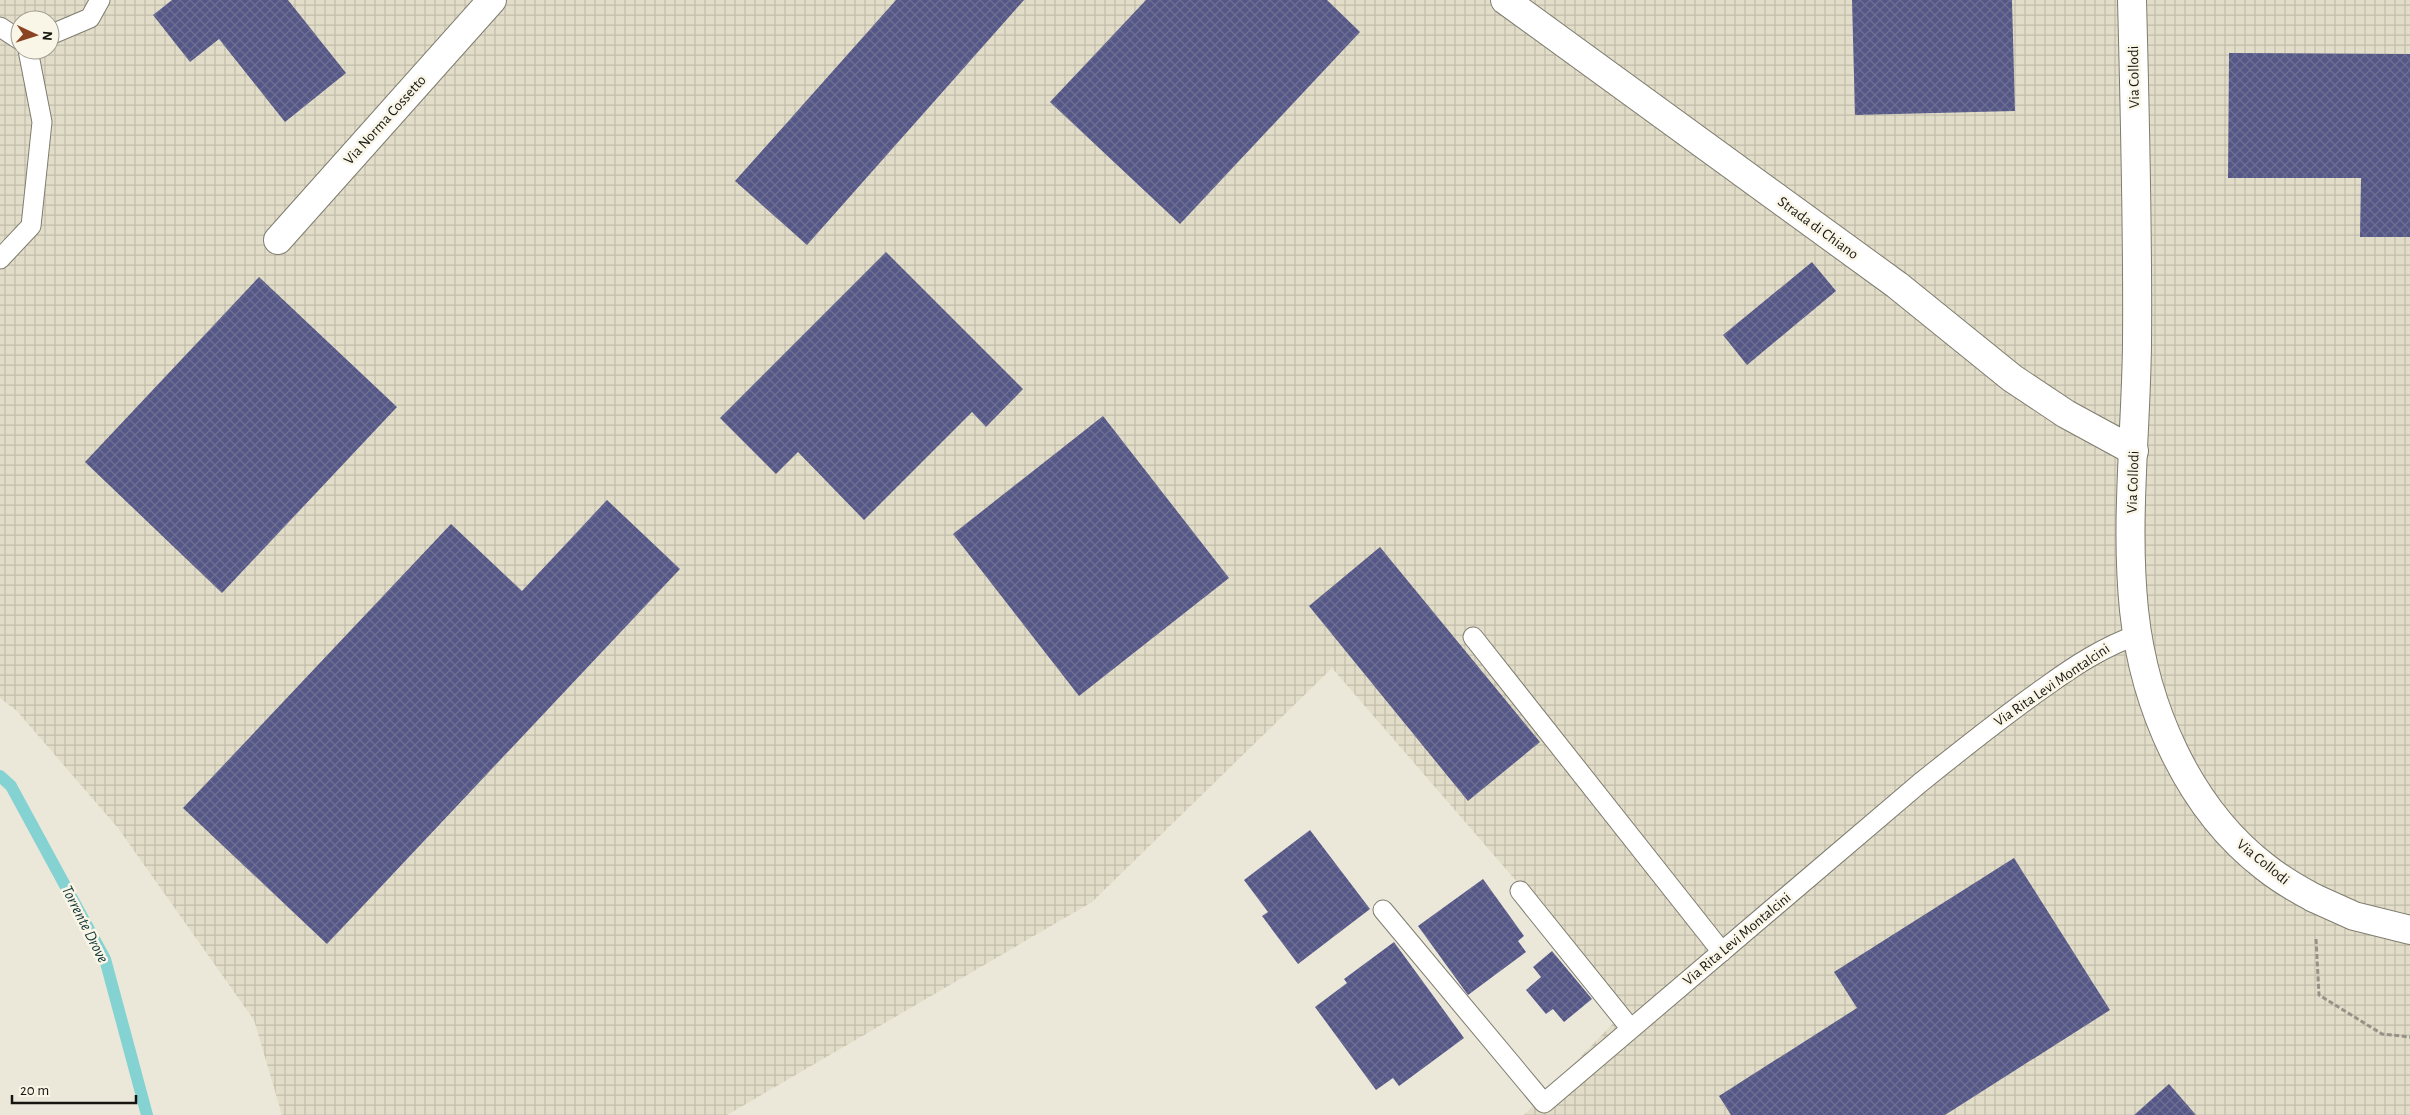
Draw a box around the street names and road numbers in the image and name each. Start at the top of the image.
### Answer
street label: Via Collodi [2126,46,2142,108]
street label: Via Norma Cossetto [341,72,429,168]
street label: Strada di Chiano [1775,194,1861,262]
street label: Via Collodi [2124,450,2142,514]
street label: Via Rita Levi Montalcini [1992,641,2112,729]
street label: Via Collodi [2234,836,2292,888]
street label: Via Rita Levi Montalcini [1680,890,1794,988]

